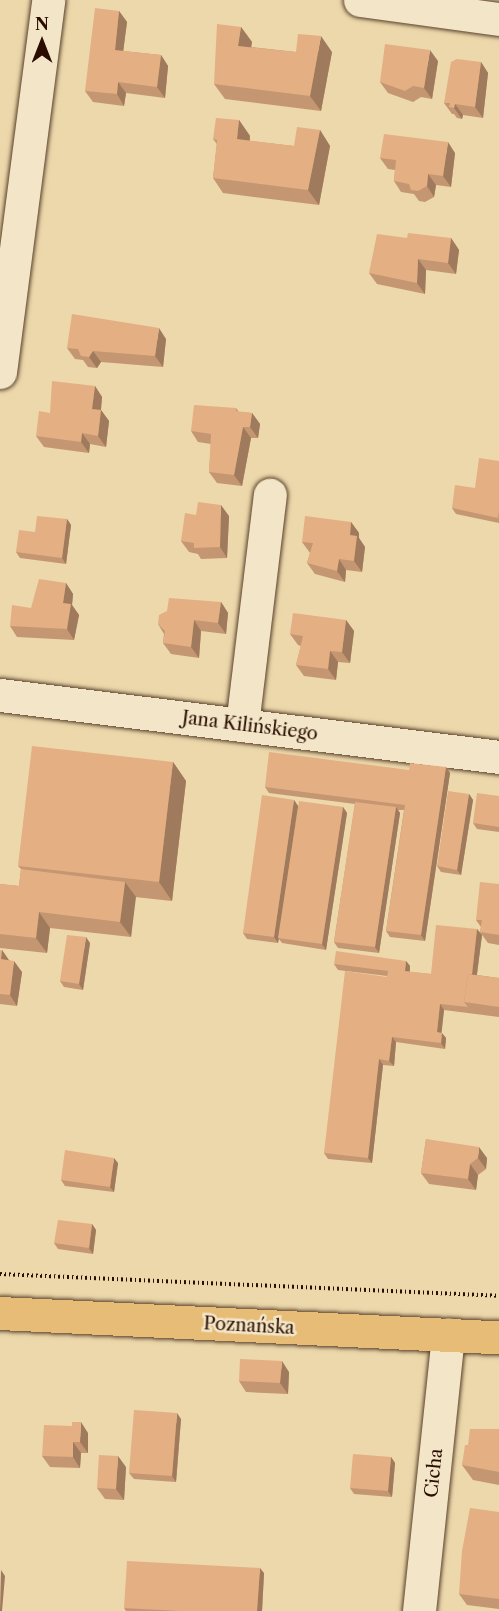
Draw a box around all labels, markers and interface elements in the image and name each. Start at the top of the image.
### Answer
north arrow [12,12,72,72]
text: N [35,14,49,34]
street label: Jana Kilińskiego [181,707,319,745]
street label: Poznańska [203,1313,295,1339]
street label: Cicha [421,1447,447,1499]

